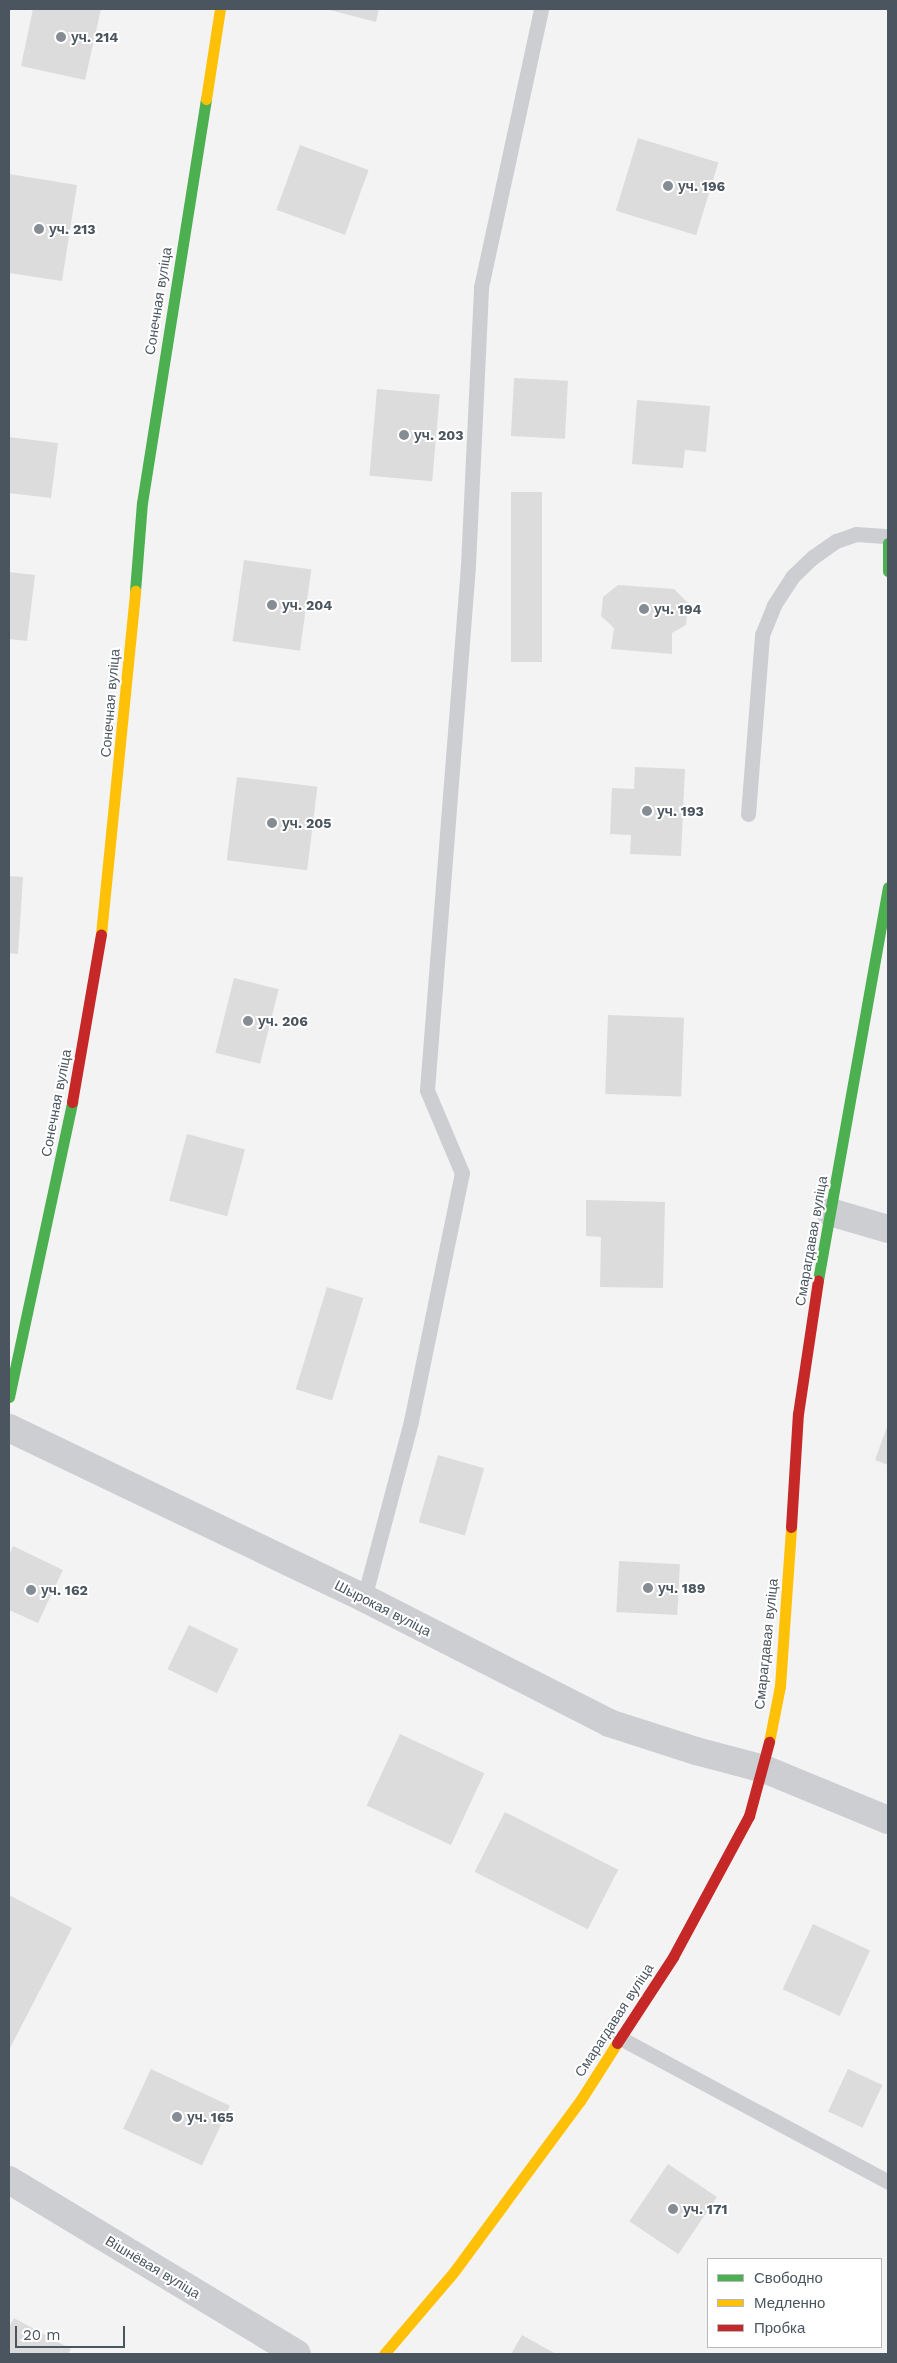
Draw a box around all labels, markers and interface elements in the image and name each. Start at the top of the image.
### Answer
place label: уч. 214 [71,29,118,45]
marker: уч. 214 [55,31,67,43]
place label: уч. 196 [678,178,725,194]
marker: уч. 196 [662,180,674,192]
place label: уч. 213 [49,221,96,237]
marker: уч. 213 [33,223,45,235]
street label: Сонечная вуліца [141,246,175,356]
place label: уч. 203 [414,427,464,443]
marker: уч. 203 [398,429,410,441]
place label: уч. 204 [282,597,332,613]
marker: уч. 204 [266,599,278,611]
place label: уч. 194 [654,601,702,617]
marker: уч. 194 [638,603,650,615]
street label: Сонечная вуліца [97,648,123,758]
place label: уч. 193 [657,803,704,819]
marker: уч. 193 [641,805,653,817]
place label: уч. 205 [282,815,331,831]
marker: уч. 205 [266,817,278,829]
place label: уч. 206 [258,1013,308,1029]
marker: уч. 206 [242,1015,254,1027]
street label: Сонечная вуліца [37,1048,75,1158]
street label: Смарагдавая вуліца [791,1175,831,1307]
street label: Шырокая вуліца [332,1576,434,1640]
street label: Смарагдавая вуліца [751,1578,781,1710]
place label: уч. 189 [658,1580,705,1596]
place label: уч. 162 [41,1582,88,1598]
marker: уч. 189 [642,1582,654,1594]
marker: уч. 162 [25,1584,37,1596]
street label: Смарагдавая вуліца [571,1960,657,2080]
place label: уч. 165 [187,2109,234,2125]
marker: уч. 165 [171,2111,183,2123]
place label: уч. 171 [683,2201,728,2217]
marker: уч. 171 [667,2203,679,2215]
street label: Вішнёвая вуліца [103,2232,203,2302]
legend [707,2258,882,2348]
text: Свободно [754,2269,823,2287]
text: Медленно [754,2294,825,2312]
scale bar [18,2316,128,2348]
text: Пробка [754,2319,805,2337]
text: 20 m [23,2326,61,2344]

